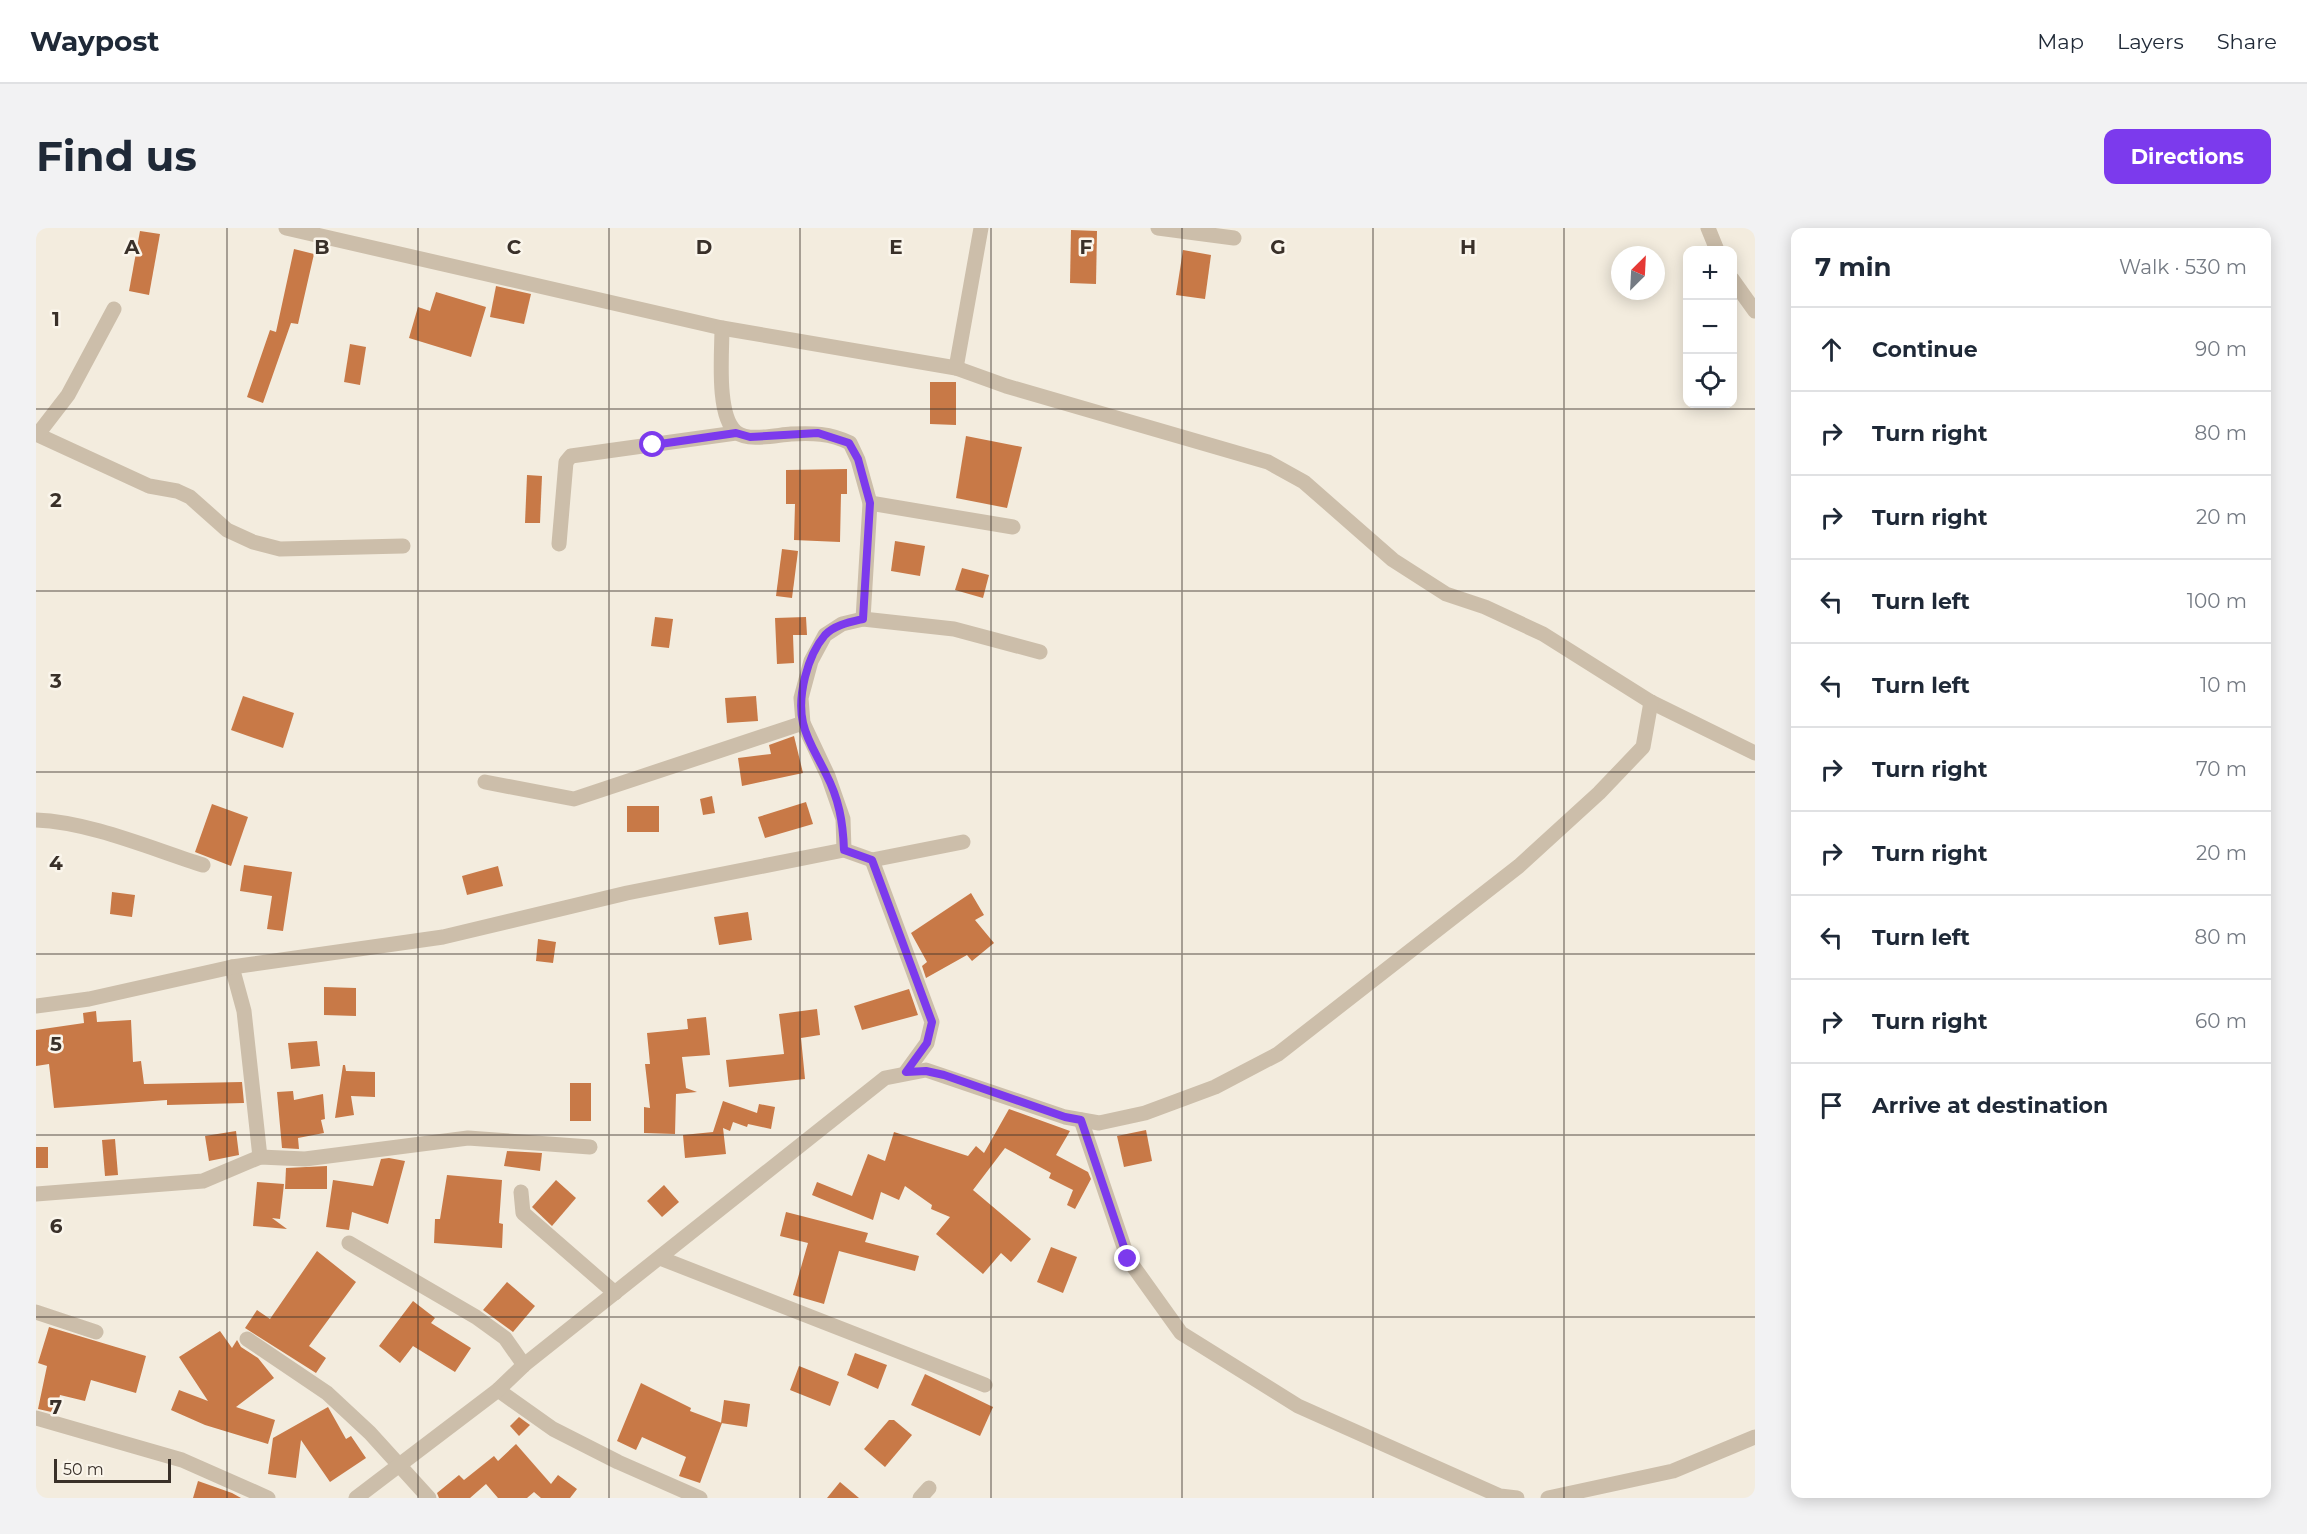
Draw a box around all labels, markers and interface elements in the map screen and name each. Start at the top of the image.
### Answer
text: Waypost [30,24,160,58]
text: Map [2037,29,2084,54]
text: Layers [2117,29,2184,54]
text: Share [2217,29,2277,54]
button: Directions [2104,129,2271,184]
text: Find us [36,130,197,182]
text: A [123,235,140,259]
text: B [314,235,330,259]
text: C [507,235,522,259]
text: D [696,235,712,259]
text: E [889,235,903,259]
text: F [1080,235,1093,259]
text: G [1270,235,1286,259]
text: H [1460,235,1476,259]
north arrow [1611,246,1665,300]
map controls [1683,246,1737,408]
button: + [1683,246,1737,300]
text: 7 min [1815,251,1892,283]
text: Walk · 530 m [2119,255,2247,279]
button: − [1683,300,1737,354]
text: 1 [52,307,60,331]
icon: ahead [1815,333,1848,366]
text: Continue [1872,336,1978,363]
text: 90 m [2195,337,2247,361]
button: locate [1683,354,1737,408]
icon: right [1815,417,1848,450]
text: Turn right [1872,420,1987,447]
text: 80 m [2195,421,2247,445]
route start [639,431,665,457]
text: 2 [50,488,62,512]
icon: right [1815,501,1848,534]
text: Turn right [1872,504,1987,531]
text: 20 m [2196,505,2247,529]
icon: left [1815,585,1848,618]
text: Turn left [1872,588,1970,615]
text: 100 m [2187,589,2247,613]
text: 3 [49,669,62,693]
icon: left [1815,669,1848,702]
text: Turn left [1872,672,1970,699]
text: 10 m [2200,673,2247,697]
icon: right [1815,753,1848,786]
text: Turn right [1872,756,1987,783]
text: 70 m [2196,757,2247,781]
icon: right [1815,837,1848,870]
text: Turn right [1872,840,1987,867]
text: 20 m [2196,841,2247,865]
text: 4 [49,851,63,875]
icon: left [1815,921,1848,954]
text: Turn left [1872,924,1970,951]
text: 80 m [2195,925,2247,949]
icon: right [1815,1005,1848,1038]
text: Turn right [1872,1008,1987,1035]
text: 60 m [2195,1009,2247,1033]
text: 5 [50,1032,62,1056]
icon: arrive [1815,1089,1848,1122]
text: Arrive at destination [1872,1092,2108,1119]
text: 6 [50,1214,63,1238]
route end [1114,1245,1140,1271]
text: 7 [50,1395,62,1419]
scale bar [54,1456,171,1484]
text: 50 m [63,1460,104,1479]

